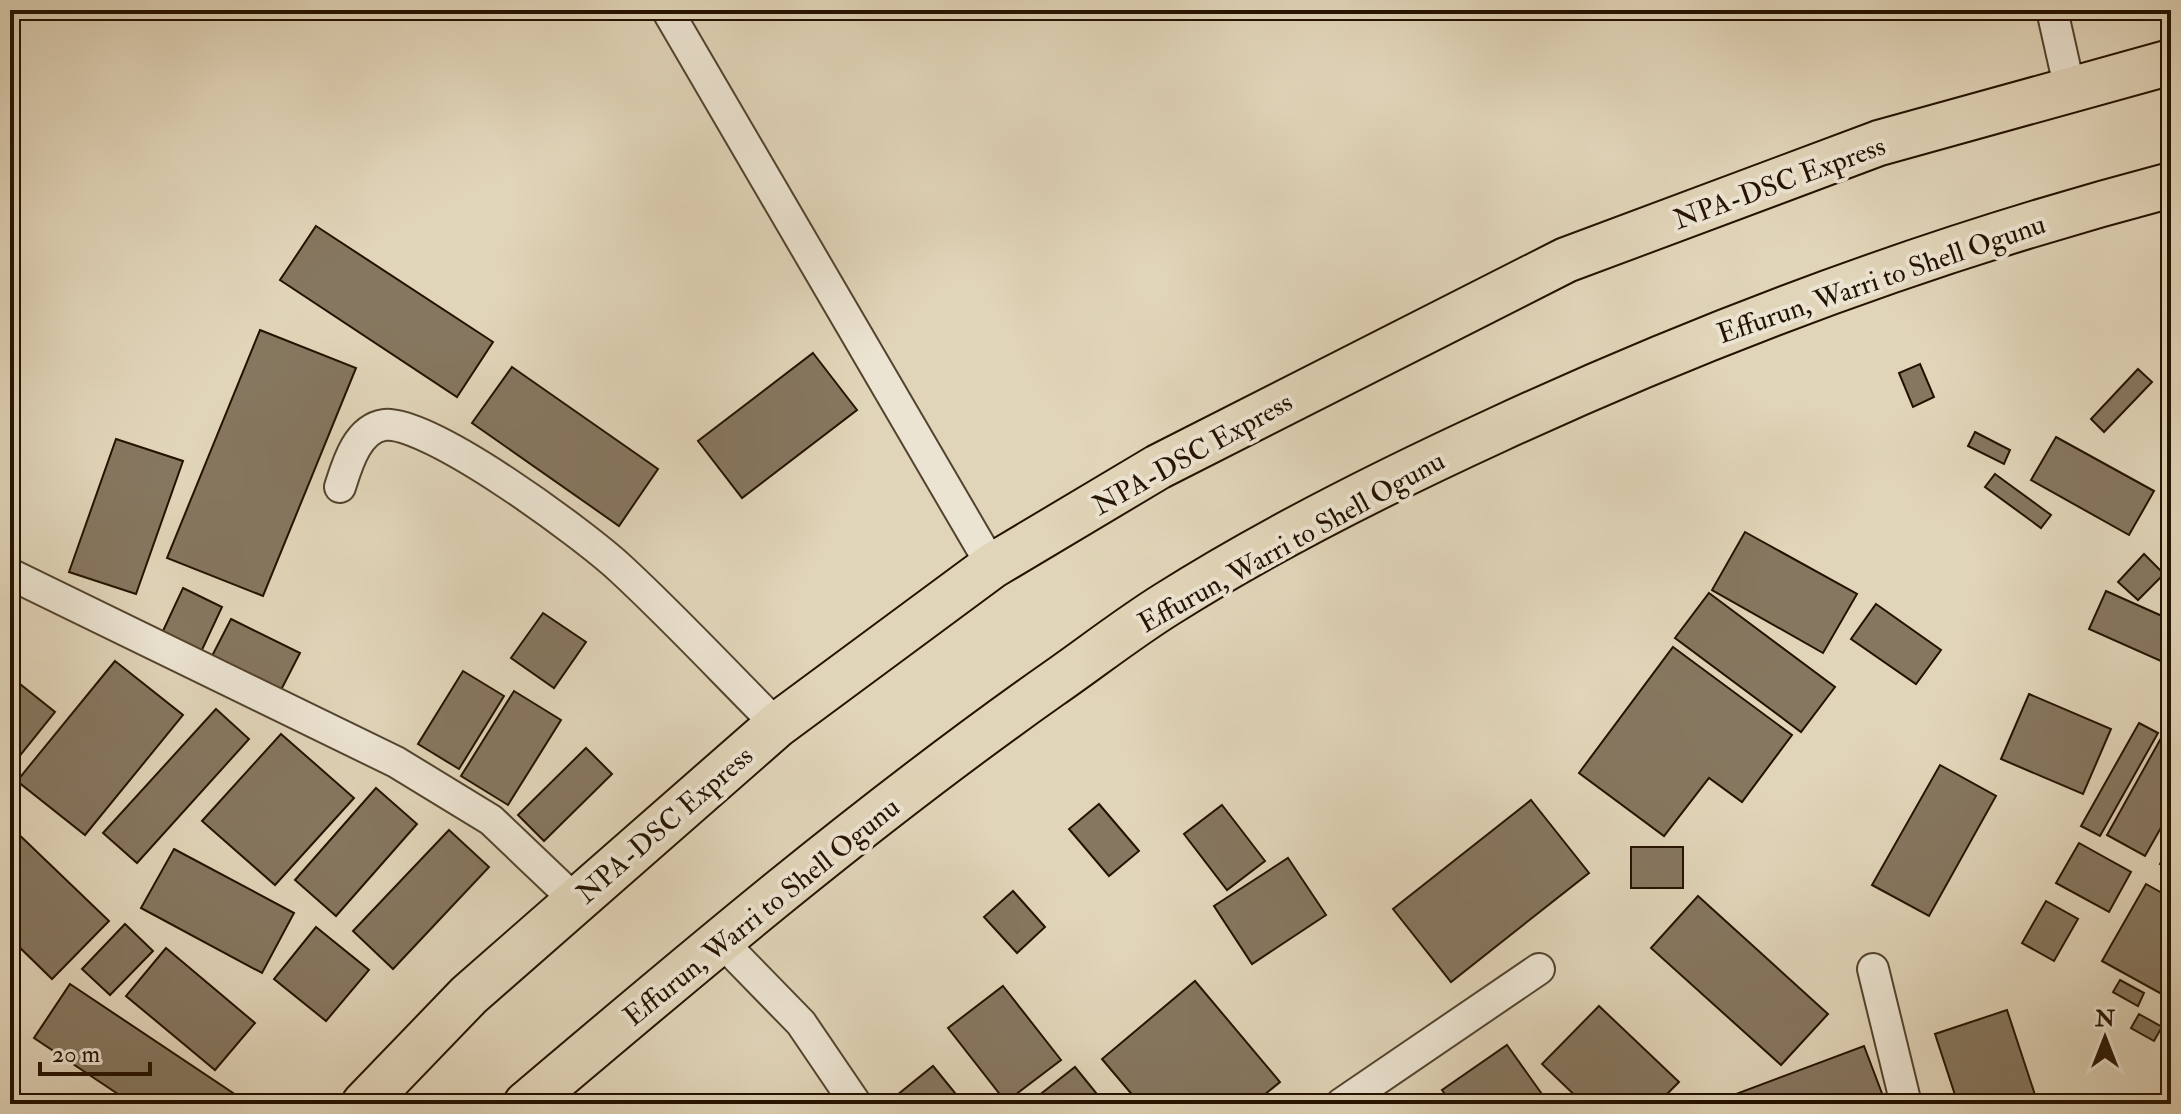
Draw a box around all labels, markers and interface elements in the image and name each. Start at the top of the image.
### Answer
street label: NPA-DSC Express [1669,129,1890,238]
street label: Effurun, Warri to Shell Ogunu [1713,207,2050,352]
street label: NPA-DSC Express [1087,385,1299,524]
street label: Effurun, Warri to Shell Ogunu [1132,443,1451,641]
street label: NPA-DSC Express [569,739,761,911]
street label: Effurun, Warri to Shell Ogunu [617,790,907,1034]
north arrow [2065,998,2145,1078]
text: N [2094,1005,2115,1033]
scale bar [40,1026,150,1076]
text: 20 m [52,1039,101,1070]

